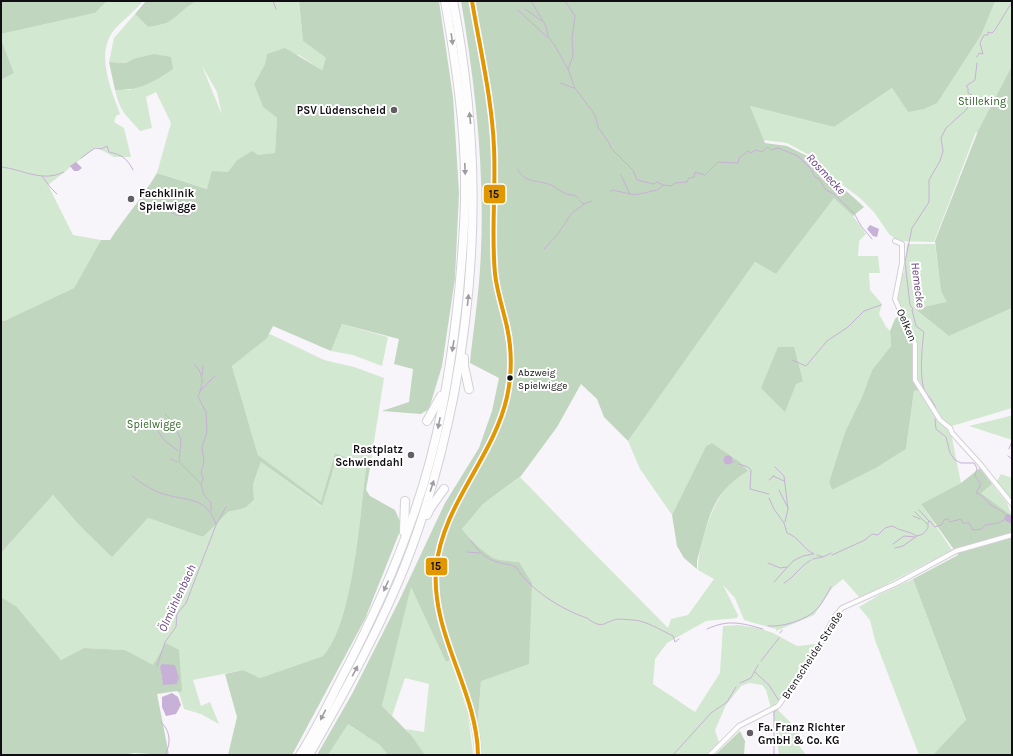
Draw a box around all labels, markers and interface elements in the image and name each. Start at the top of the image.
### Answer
one-way arrow [449,33,455,46]
park label: Stilleking [958,95,1007,108]
place label: PSV Lüdenscheid [297,104,386,117]
marker: PSV Lüdenscheid [389,105,399,115]
one-way arrow [466,112,473,124]
water label: Rosmecke [803,151,849,198]
one-way arrow [461,163,468,175]
line badge: 15 [483,184,506,204]
place label: Fachklinik Spielwigge [139,187,196,213]
text: 15 [489,188,499,201]
marker: Fachklinik Spielwigge [126,194,136,204]
water label: Hemecke [908,261,928,309]
one-way arrow [465,294,471,306]
street label: Oelken [894,307,919,344]
one-way arrow [450,340,456,352]
place label: Abzweig Spielwigge [518,367,567,392]
marker: Abzweig Spielwigge [505,373,515,383]
one-way arrow [436,417,442,429]
park label: Spielwigge [127,418,182,431]
place label: Rastplatz Schwiendahl [335,443,403,469]
marker: Rastplatz Schwiendahl [406,450,416,460]
one-way arrow [429,480,435,492]
line badge: 15 [425,557,448,576]
text: 15 [431,560,441,573]
water label: Ölmühlenbach [154,562,199,634]
one-way arrow [383,580,389,591]
street label: Brenscheider Straße [779,609,846,702]
one-way arrow [352,665,359,677]
one-way arrow [320,710,326,721]
place label: Fa. Franz Richter GmbH & Co. KG [758,721,846,747]
marker: Fa. Franz Richter GmbH & Co. KG [745,728,755,738]

